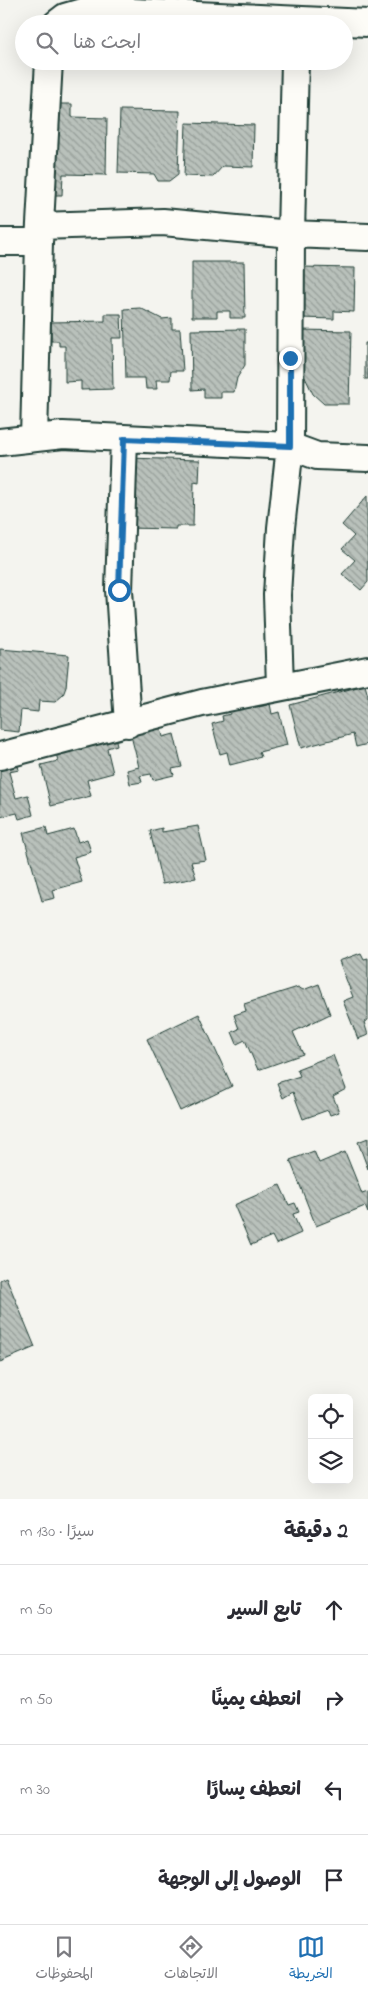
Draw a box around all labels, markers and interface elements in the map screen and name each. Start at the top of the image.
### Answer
search box [15,15,353,70]
icon: search [33,29,61,57]
text: ابحث هنا [73,30,141,57]
route end [279,347,302,370]
route start [108,579,131,602]
map controls [308,1394,353,1484]
button: locate [308,1394,353,1439]
button: layers [308,1439,353,1484]
text: 2 دقيقة [284,1517,348,1547]
text: سيرًا · 130 m [20,1520,94,1544]
icon: ahead [320,1596,348,1624]
text: تابع السير [229,1597,301,1624]
text: 50 m [20,1598,53,1622]
icon: right [320,1686,348,1714]
text: انعطف يمينًا [211,1687,301,1714]
text: 50 m [20,1688,53,1712]
icon: left [320,1776,348,1804]
text: انعطف يسارًا [206,1777,301,1804]
text: 30 m [20,1778,50,1802]
icon: arrive [320,1866,348,1894]
text: الوصول إلى الوجهة [158,1867,301,1894]
tab: المحفوظات [35,1933,93,1986]
tab: الاتجاهات [164,1933,218,1986]
tab: الخريطة [289,1933,333,1986]

